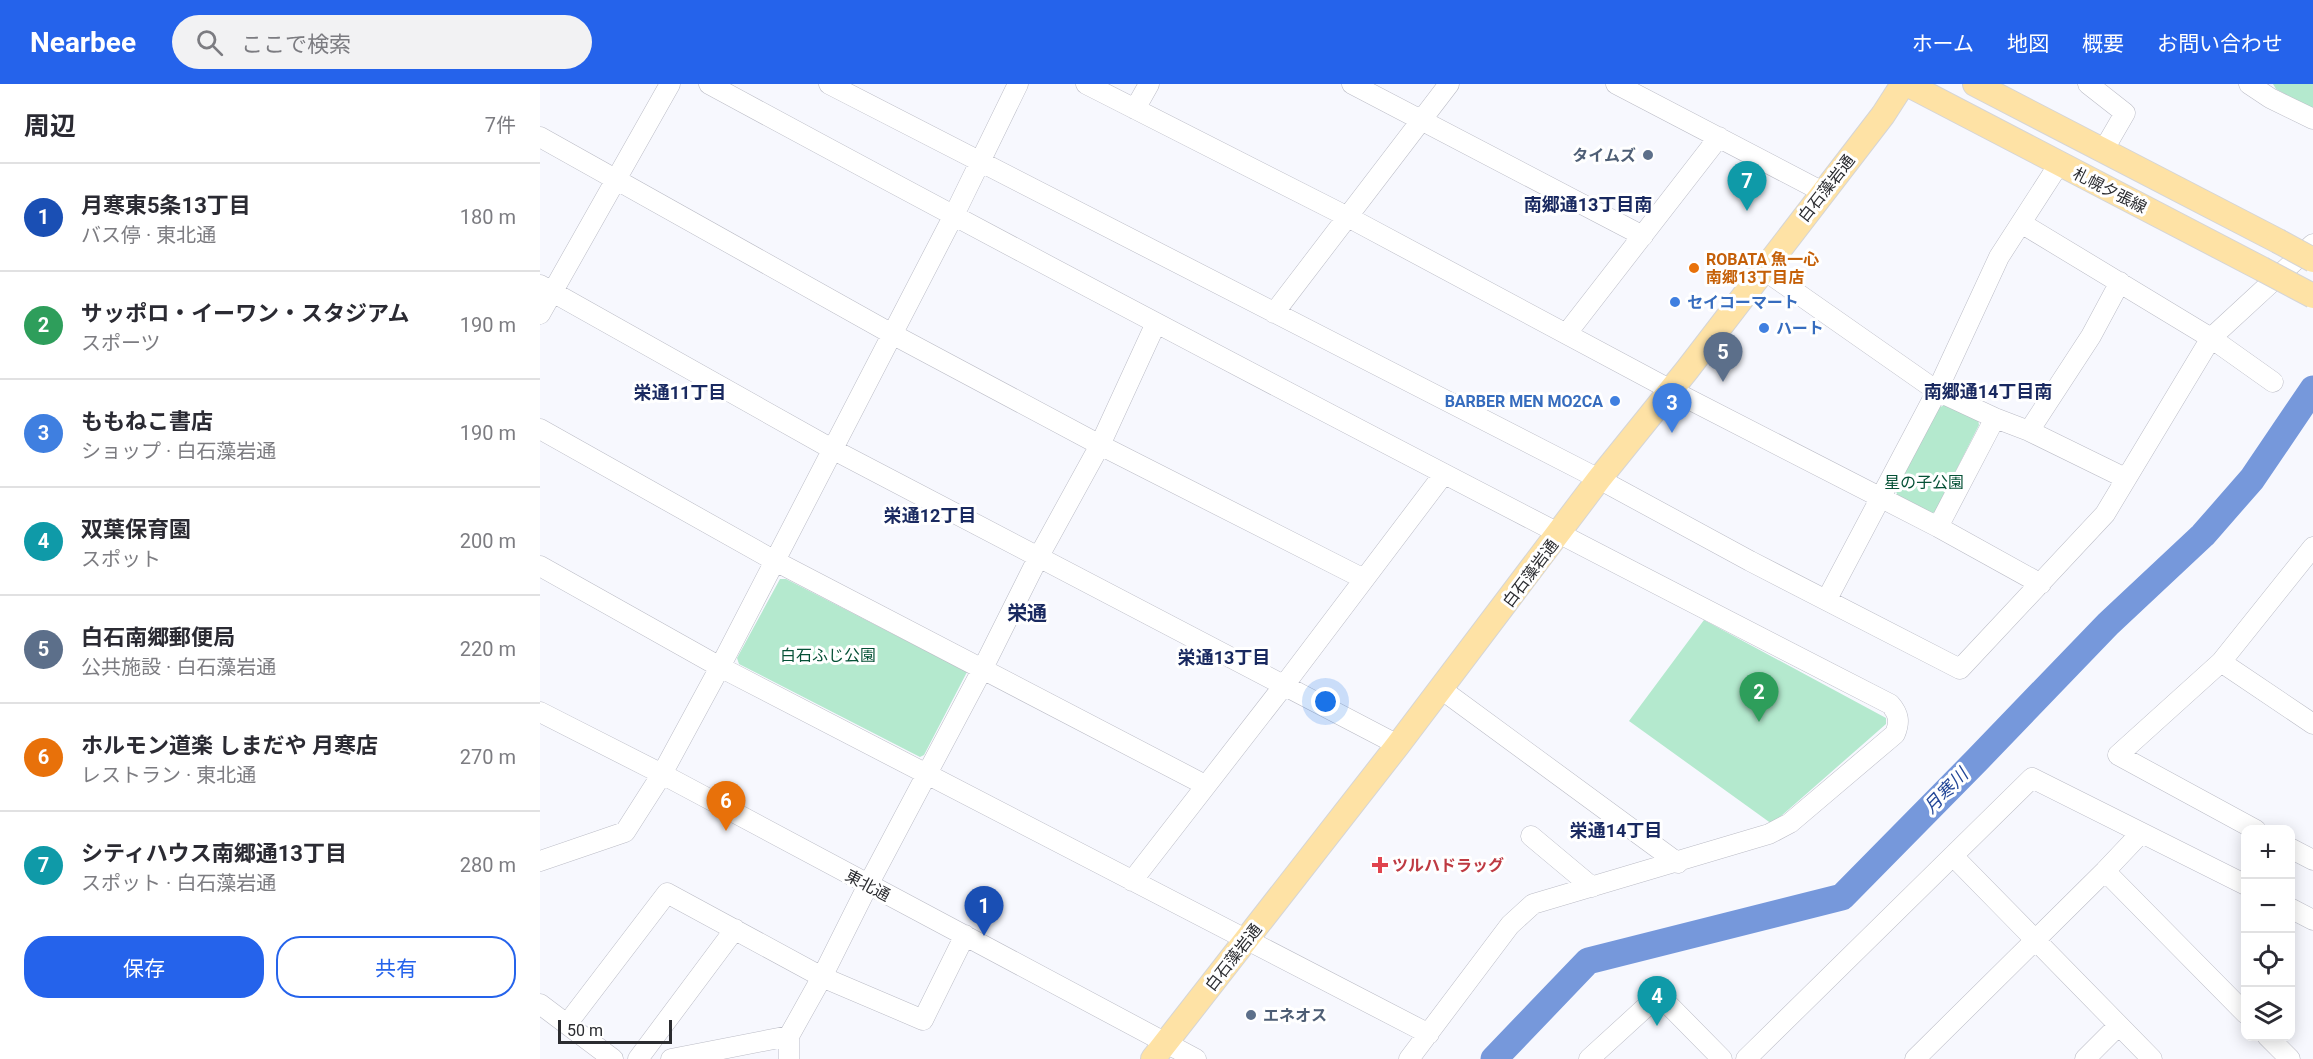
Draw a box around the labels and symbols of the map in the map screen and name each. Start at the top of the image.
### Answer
place label: タイムズ [1572,146,1636,165]
marker: タイムズ [1641,148,1655,162]
street label: 白石藻岩通 [1794,151,1859,226]
pin: 7 [1728,162,1766,211]
street label: 札幌夕張線 [2070,164,2150,217]
district label: 南郷通13丁目南 [1524,194,1652,215]
place label: ROBATA 魚一心 南郷13丁目店 [1706,250,1819,287]
marker: ROBATA 魚一心 南郷13丁目店 [1687,261,1701,275]
place label: セイコーマート [1687,293,1799,312]
marker: セイコーマート [1668,295,1682,309]
place label: ハート [1776,319,1824,338]
marker: ハート [1757,321,1771,335]
pin: 5 [1704,332,1742,382]
district label: 南郷通14丁目南 [1924,381,2052,402]
district label: 栄通11丁目 [634,382,726,403]
pin: 3 [1652,384,1692,433]
place label: BARBER MEN MO2CA [1445,392,1603,411]
marker: BARBER MEN MO2CA [1608,394,1622,408]
park label: 星の子公園 [1884,473,1964,492]
district label: 栄通12丁目 [884,505,976,526]
street label: 白石藻岩通 [1499,536,1562,611]
district label: 栄通 [1007,601,1047,625]
park label: 白石ふじ公園 [780,646,876,665]
district label: 栄通13丁目 [1178,647,1270,668]
pin: 2 [1740,672,1778,722]
your location [1311,687,1340,716]
water label: 月寒川 [1919,762,1973,817]
pin: 6 [706,782,746,831]
district label: 栄通14丁目 [1570,820,1662,841]
place label: ツルハドラッグ [1392,856,1504,875]
marker: ツルハドラッグ [1373,858,1387,872]
street label: 東北通 [842,866,893,905]
pin: 1 [964,886,1004,936]
street label: 白石藻岩通 [1201,920,1266,995]
pin: 4 [1638,976,1676,1026]
place label: エネオス [1263,1006,1327,1025]
marker: エネオス [1244,1008,1258,1022]
scale bar [558,1017,672,1044]

